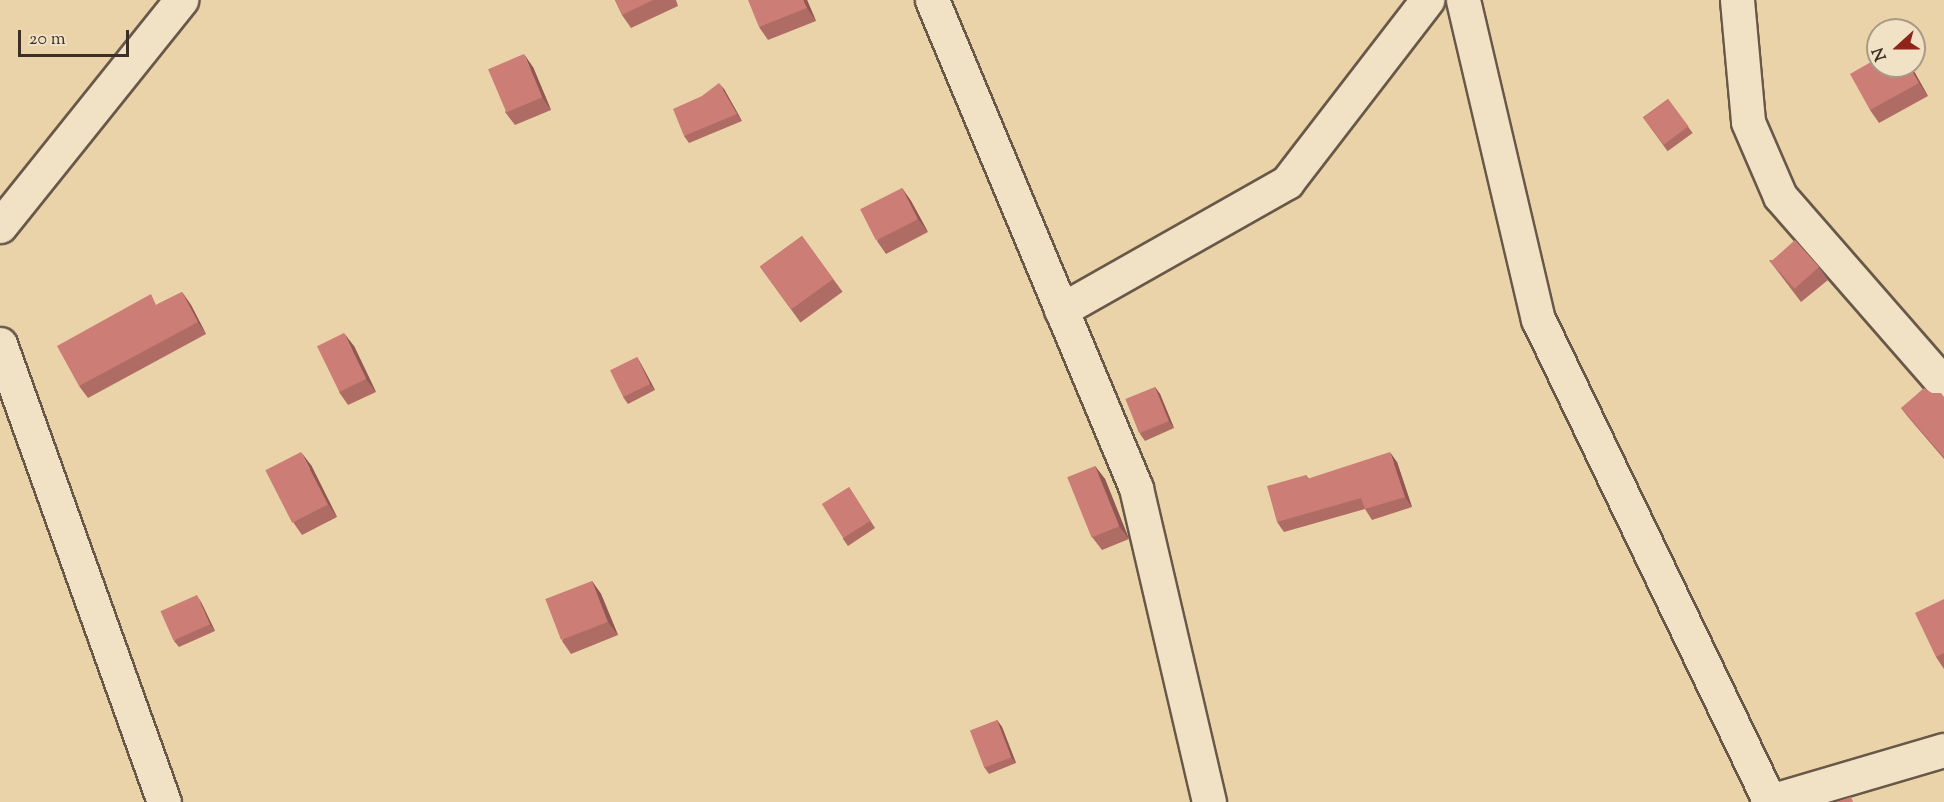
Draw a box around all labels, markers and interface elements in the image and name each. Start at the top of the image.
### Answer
scale bar [21,18,132,56]
north arrow [1866,18,1926,78]
text: 20 m [29,27,66,53]
text: N [1868,44,1894,64]

